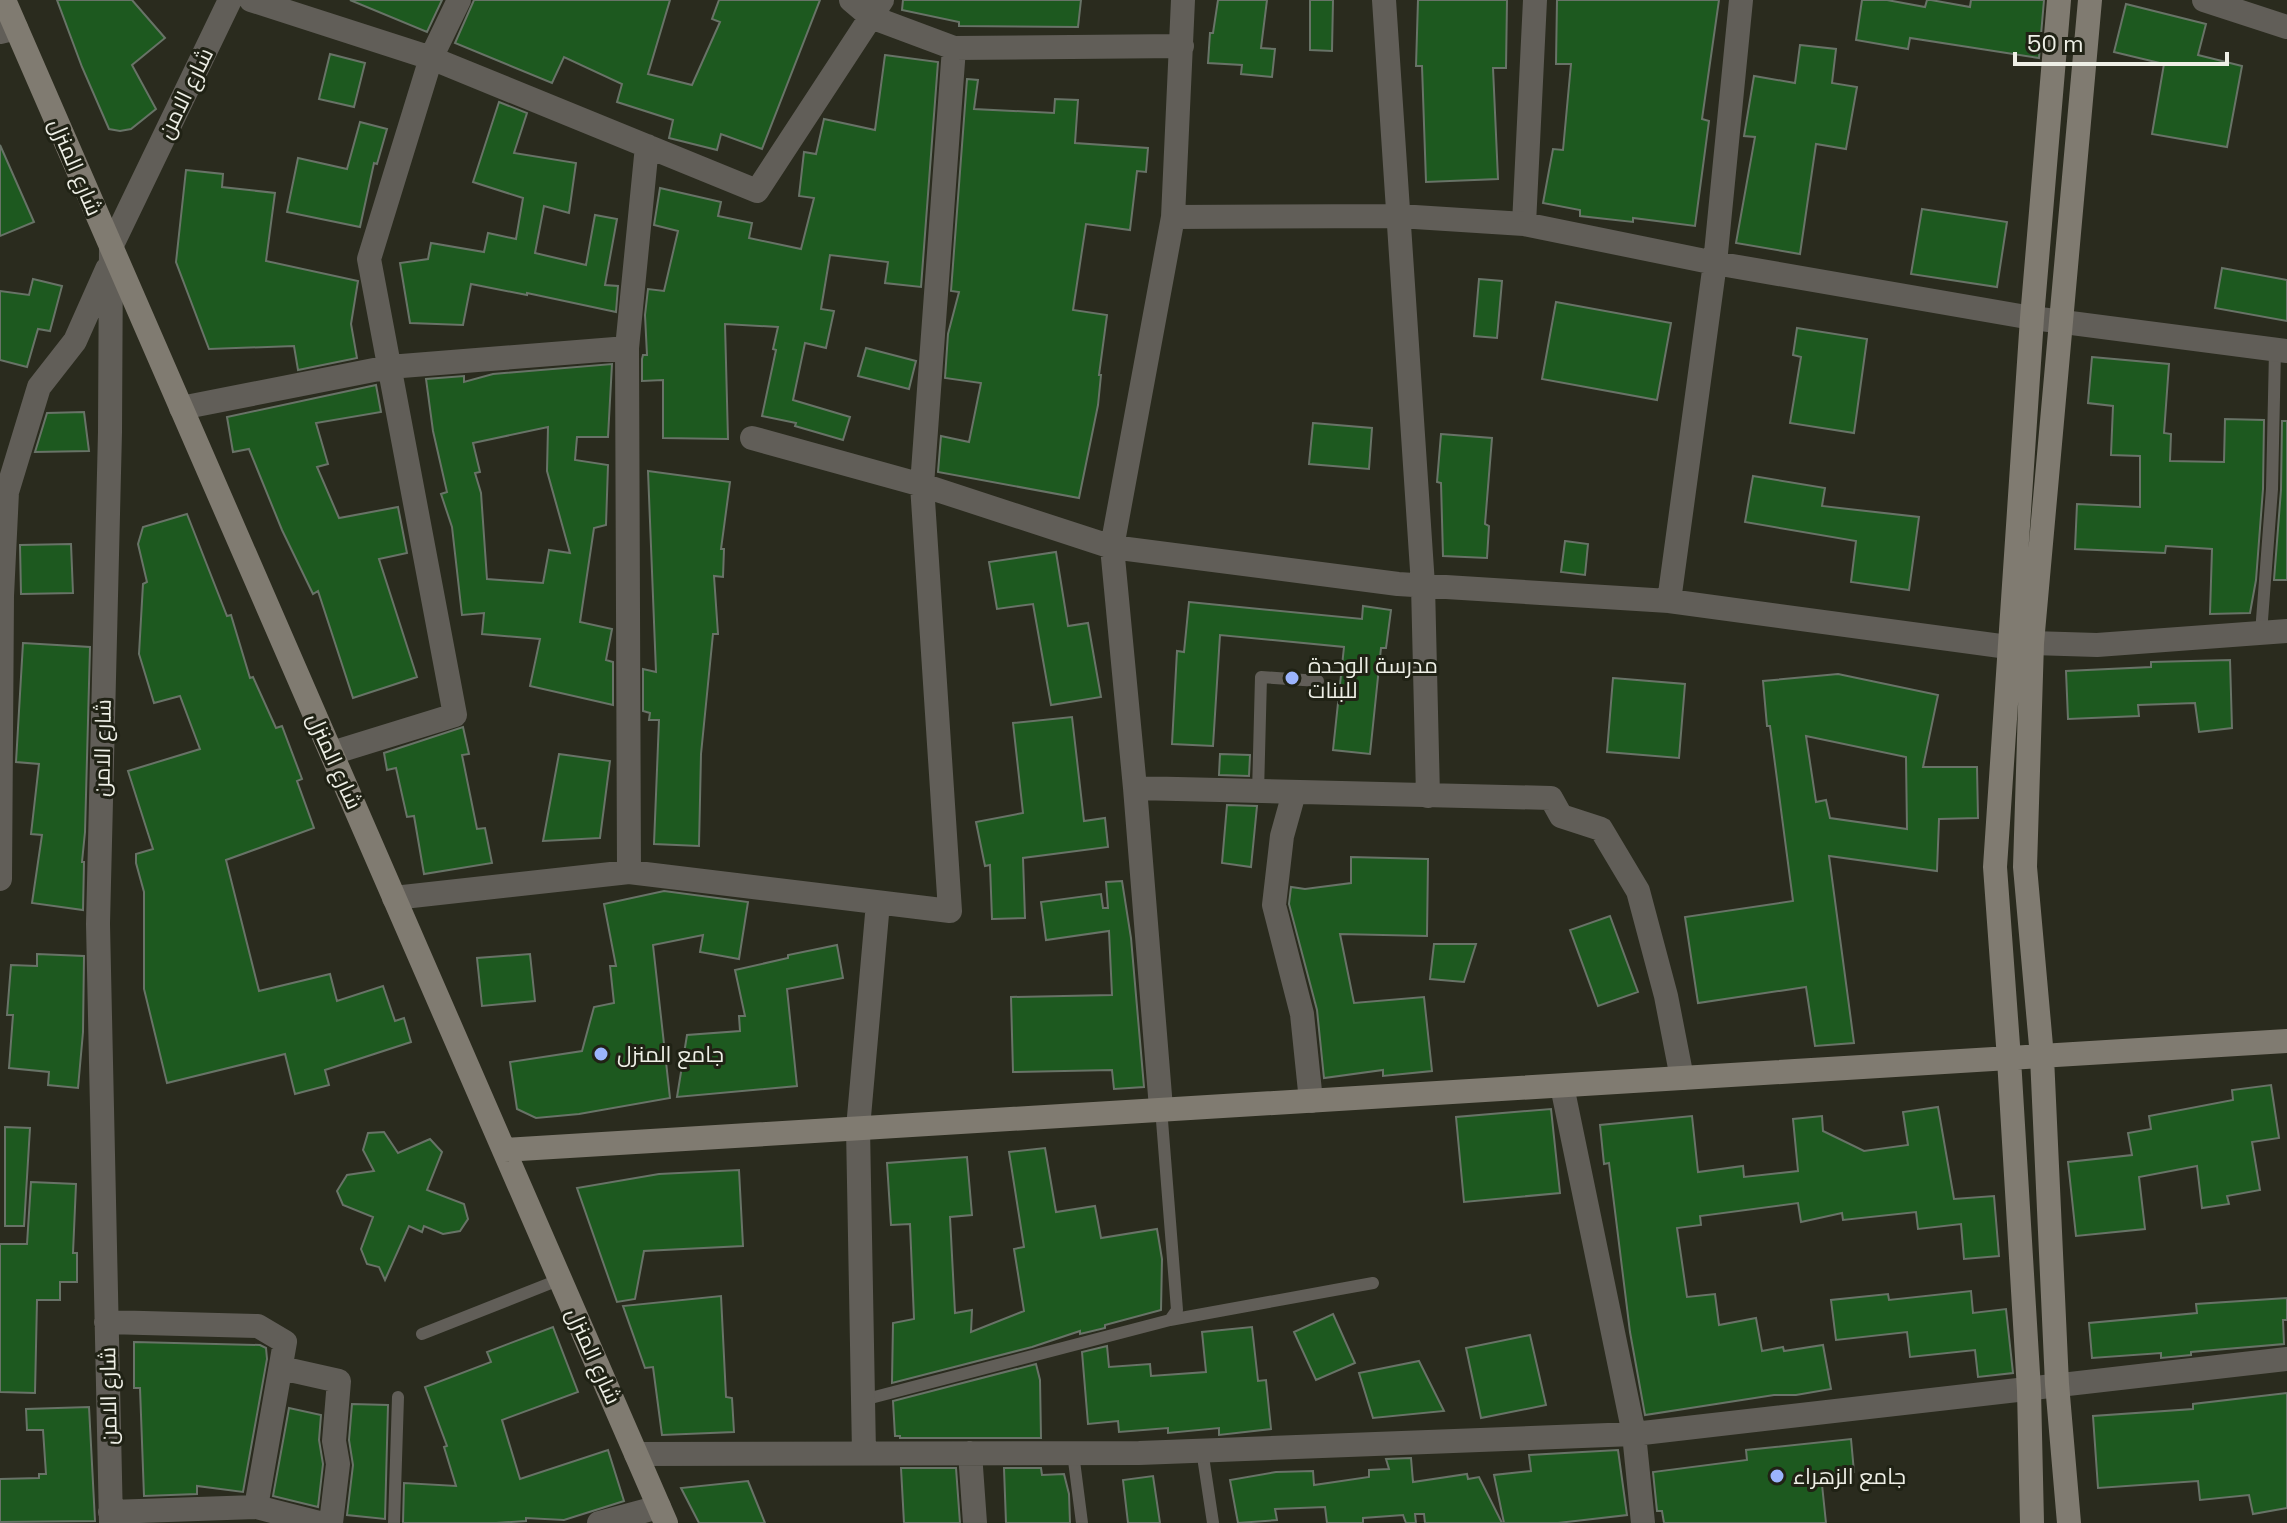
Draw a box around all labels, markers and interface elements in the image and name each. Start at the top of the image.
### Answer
scale bar [2015,16,2227,66]
text: 50 m [2027,28,2084,59]
street label: شارع الامن [151,43,220,144]
street label: شارع المنزل [42,114,109,220]
place label: مدرسة الوحدة للبنات [1308,651,1438,704]
marker: مدرسة الوحدة للبنات [1283,669,1301,687]
street label: شارع الامن [87,699,118,797]
street label: شارع المنزل [300,708,369,814]
place label: جامع المنزل [617,1040,724,1069]
marker: جامع المنزل [592,1045,610,1063]
street label: شارع المنزل [559,1303,628,1409]
street label: شارع الامن [93,1347,124,1445]
place label: جامع الزهراء [1793,1462,1906,1491]
marker: جامع الزهراء [1768,1467,1786,1485]

